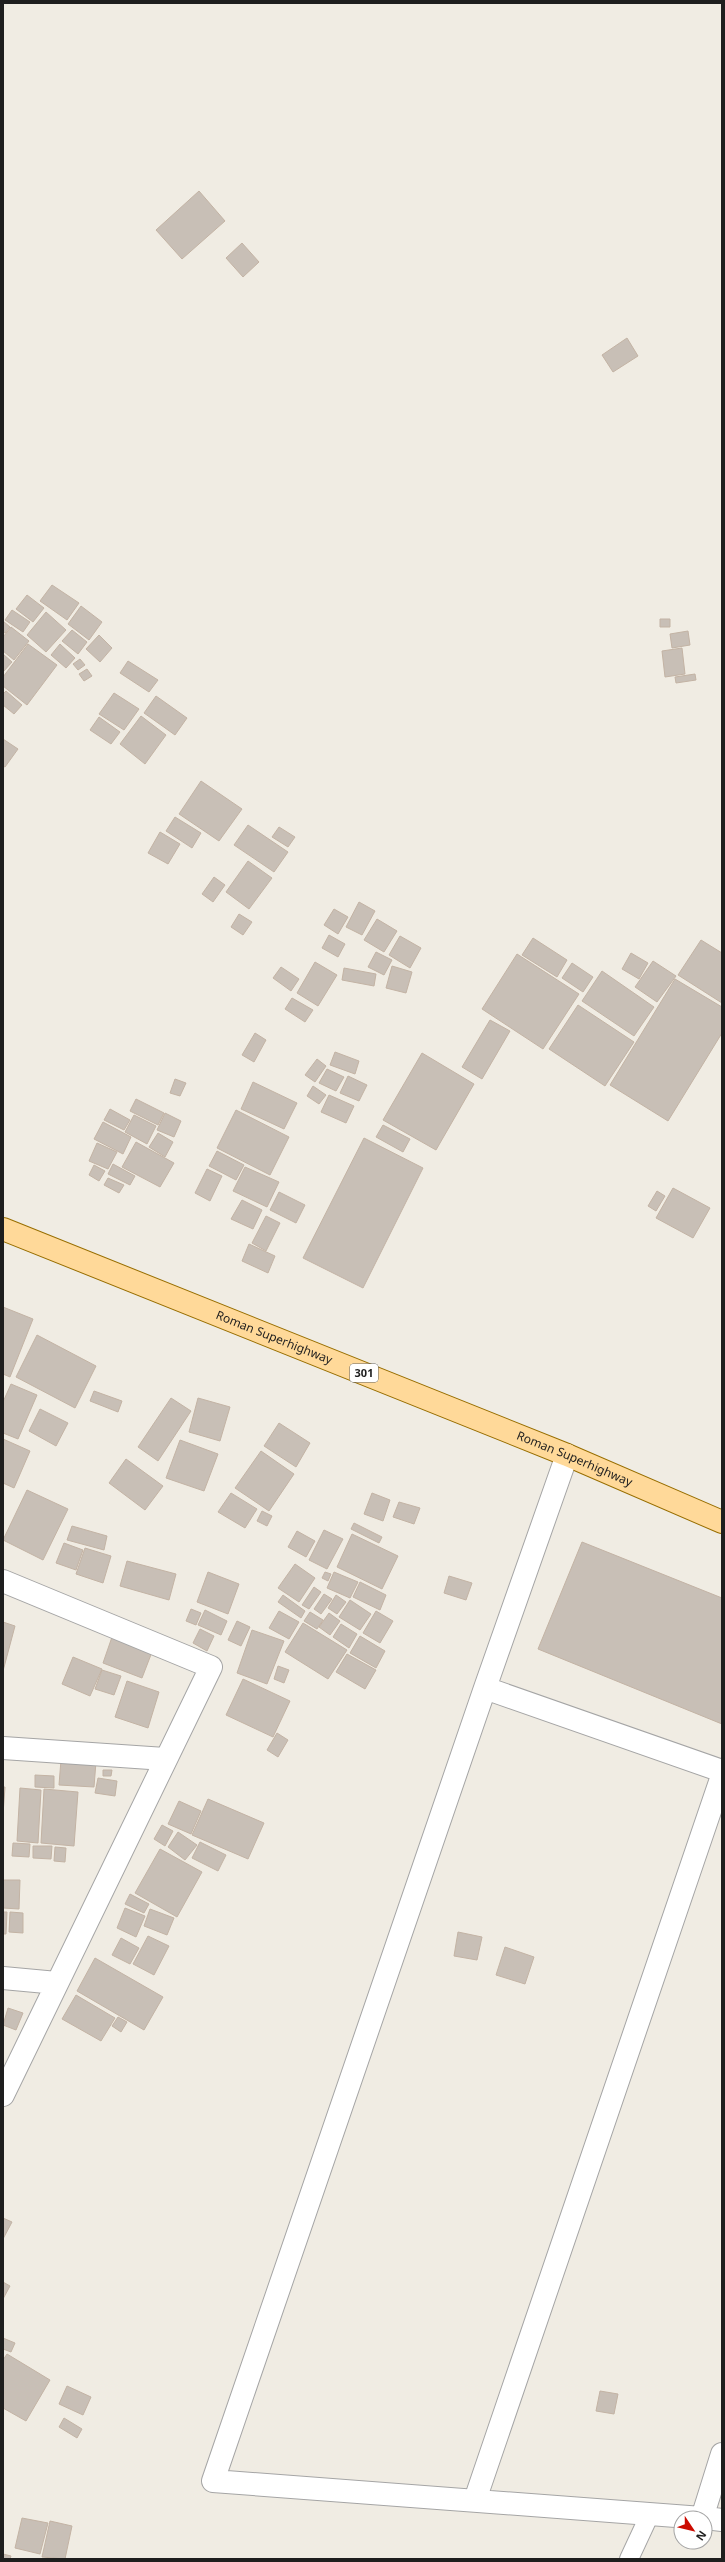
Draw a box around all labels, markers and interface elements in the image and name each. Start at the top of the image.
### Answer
street label: Roman Superhighway [213,1306,336,1368]
road number: 301 [350,1364,378,1382]
street label: Roman Superhighway [514,1427,636,1491]
north arrow [673,2510,713,2550]
text: N [693,2528,710,2544]

